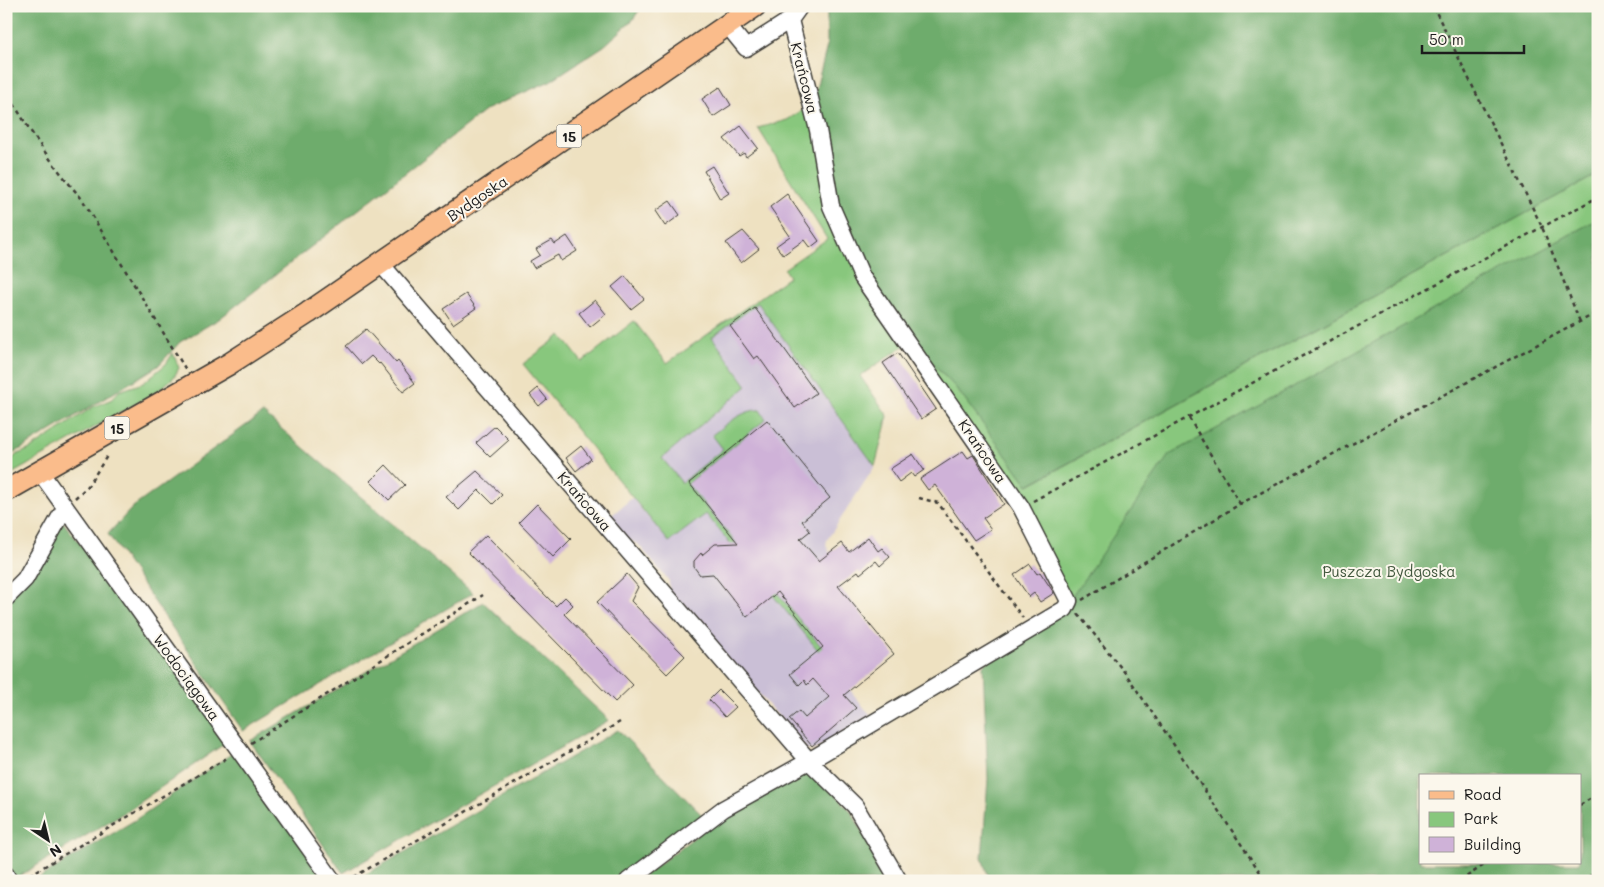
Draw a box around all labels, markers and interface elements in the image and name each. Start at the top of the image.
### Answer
scale bar [1422,22,1524,54]
text: 50 m [1429,29,1464,49]
street label: Krańcowa [786,40,824,116]
road number: 15 [556,124,582,148]
street label: Bydgoska [443,170,511,226]
street label: Krańcowa [954,415,1012,487]
road number: 15 [104,416,130,439]
street label: Krańcowa [554,467,616,535]
park label: Puszcza Bydgoska [1322,561,1456,581]
street label: Wodociągowa [149,630,225,724]
legend [1419,774,1582,864]
text: Road [1464,784,1501,804]
text: Park [1464,808,1498,828]
north arrow [22,814,72,864]
text: Building [1464,834,1521,854]
text: N [46,840,66,862]

